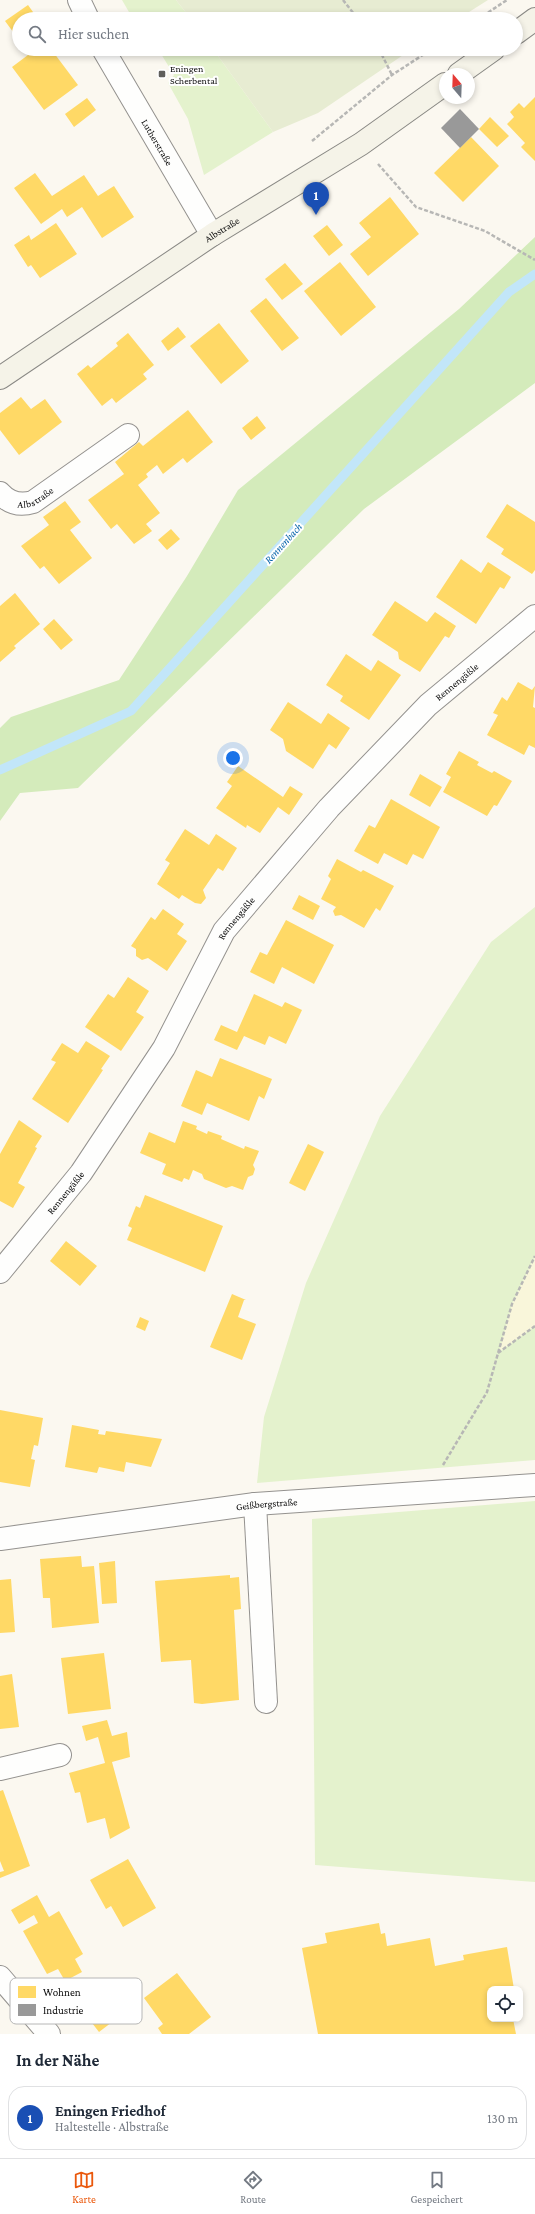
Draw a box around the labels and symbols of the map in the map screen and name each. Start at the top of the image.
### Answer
place label: Eningen Scherbental [170,63,218,86]
north arrow [439,68,475,104]
marker: Eningen Scherbental [157,69,167,79]
street label: Lutherstraße [139,117,175,168]
pin: 1 [303,182,329,215]
street label: Albstraße [203,214,242,244]
street label: Albstraße [17,484,56,510]
water label: Rennenbach [262,520,304,566]
street label: Rennengäßle [433,660,481,703]
your location [223,748,243,768]
street label: Rennengäßle [216,894,257,941]
street label: Rennengäßle [45,1168,87,1216]
street label: Geißbergstraße [235,1496,298,1513]
legend [10,1978,142,2024]
text: Wohnen [43,1986,81,1998]
text: Industrie [43,2004,84,2016]

